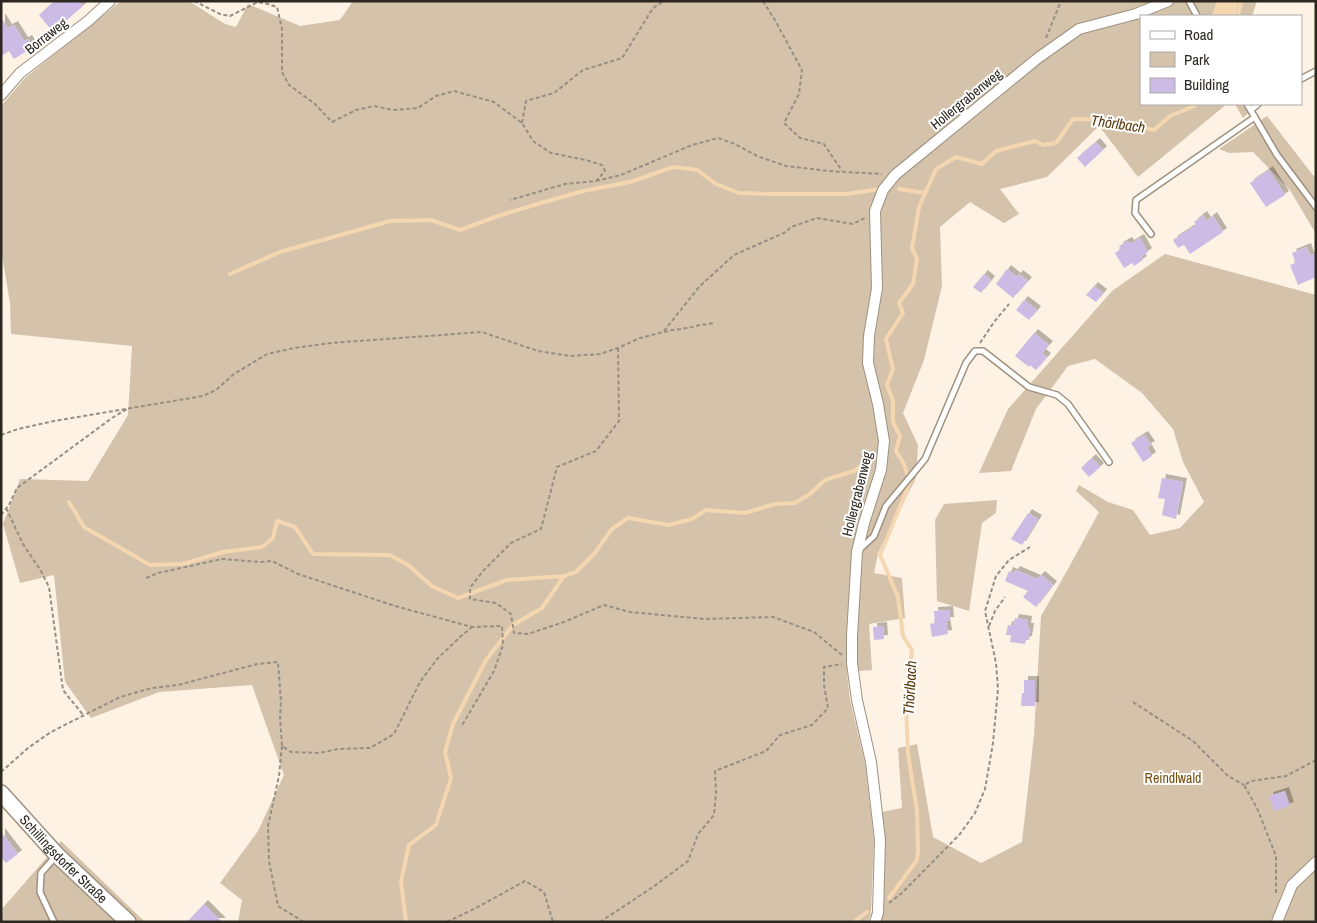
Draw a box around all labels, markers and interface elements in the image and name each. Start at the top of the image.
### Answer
street label: Borraweg [21,13,71,58]
legend [1140,15,1302,105]
text: Road [1184,24,1213,45]
text: Park [1184,49,1210,70]
street label: Hollergrabenweg [927,64,1006,133]
text: Building [1184,74,1229,95]
water label: Thörlbach [1090,109,1147,138]
street label: Hollergrabenweg [838,449,876,538]
water label: Thörlbach [898,660,921,716]
park label: Reindlwald [1145,769,1201,787]
street label: Schillingsdorfer Straße [16,811,111,907]

